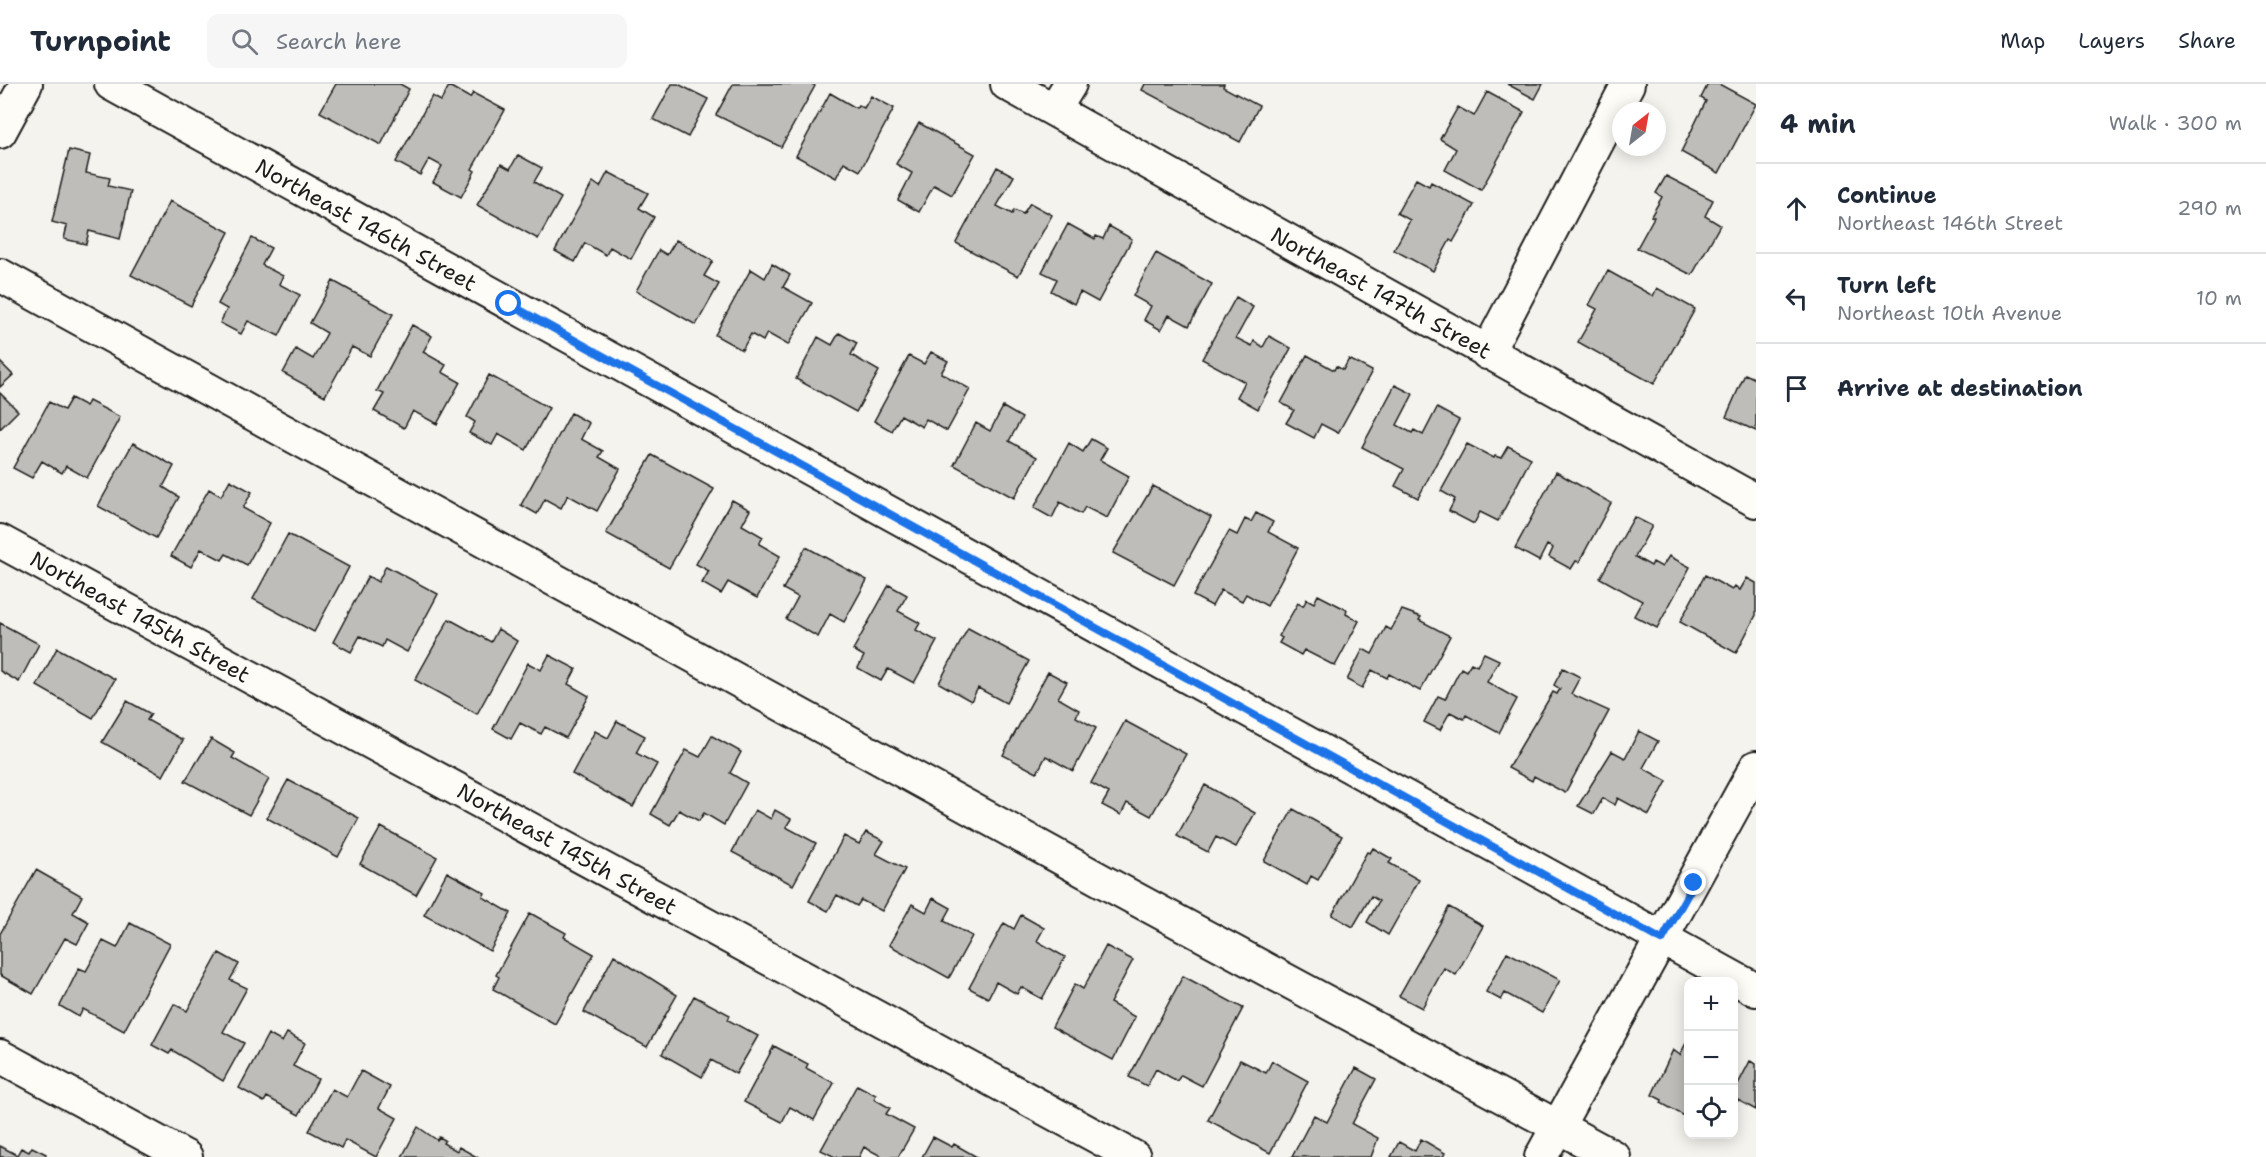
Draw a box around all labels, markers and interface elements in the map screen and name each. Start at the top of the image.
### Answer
search box [207,14,627,68]
text: Turnpoint [30,22,171,60]
icon: search [228,25,261,58]
text: Search here [276,27,402,56]
text: Map [2000,27,2045,55]
text: Layers [2078,27,2145,55]
text: Share [2178,27,2236,55]
north arrow [1612,102,1666,156]
text: 4 min [1780,106,1856,141]
text: Walk · 300 m [2109,110,2242,136]
street label: Northeast 146th Street [250,152,482,298]
text: Continue [1837,181,1937,210]
icon: ahead [1780,192,1813,225]
text: 290 m [2177,195,2242,221]
text: Northeast 146th Street [1837,210,2063,236]
street label: Northeast 147th Street [1266,220,1496,366]
text: Turn left [1837,271,1936,300]
icon: left [1780,282,1813,315]
text: 10 m [2196,285,2242,311]
route start [495,290,521,316]
text: Northeast 10th Avenue [1837,300,2062,326]
icon: arrive [1780,372,1813,405]
text: Arrive at destination [1837,374,2083,403]
street label: Northeast 145th Street [25,544,255,690]
street label: Northeast 145th Street [452,776,682,922]
route end [1680,869,1706,895]
map controls [1684,977,1738,1139]
button: + [1684,977,1738,1031]
button: − [1684,1031,1738,1085]
button: locate [1684,1085,1738,1139]

